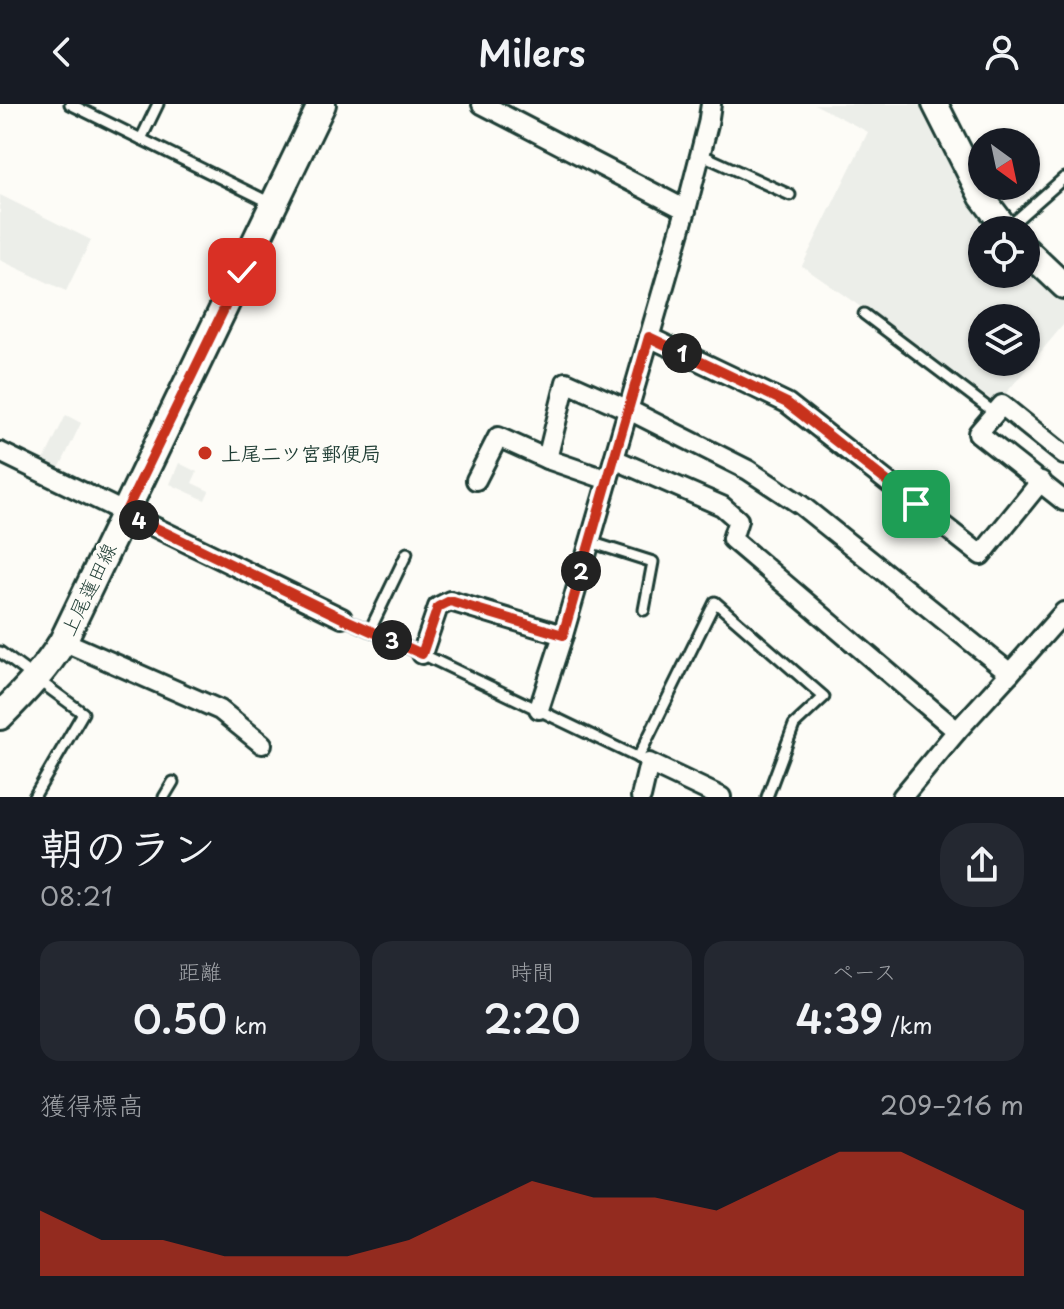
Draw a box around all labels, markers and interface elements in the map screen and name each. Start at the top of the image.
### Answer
text: Milers [478,25,586,79]
icon: back [40,30,84,74]
icon: person [980,30,1024,74]
north arrow [968,128,1040,200]
map controls [968,128,1040,376]
button: locate [968,216,1040,288]
pin [208,238,276,306]
icon: check [220,250,264,294]
button: layers [968,304,1040,376]
pin: 1 [662,333,702,373]
text: 1 [677,336,687,369]
place label: 上尾二ツ宮郵便局 [221,438,381,468]
marker: 上尾二ツ宮郵便局 [196,444,214,462]
pin [882,470,950,538]
icon: arrive [894,482,938,526]
pin: 4 [119,500,159,540]
text: 4 [132,503,146,536]
street label: 上尾蓮田線 [53,537,123,641]
pin: 2 [561,551,601,591]
text: 2 [573,554,589,587]
pin: 3 [372,620,412,660]
text: 3 [385,623,399,656]
text: 朝のラン [40,813,216,879]
button: share [940,823,1024,907]
text: 08:21 [40,876,113,915]
text: 距離 [178,954,222,987]
text: 時間 [510,954,554,987]
text: ペース [832,954,896,987]
text: 0.50 [133,987,227,1048]
text: 2:20 [483,987,581,1048]
text: 4:39 [795,987,883,1048]
text: km [227,1008,267,1041]
text: /km [883,1008,933,1041]
text: 獲得標高 [40,1085,144,1124]
text: 209–216 m [880,1085,1024,1124]

